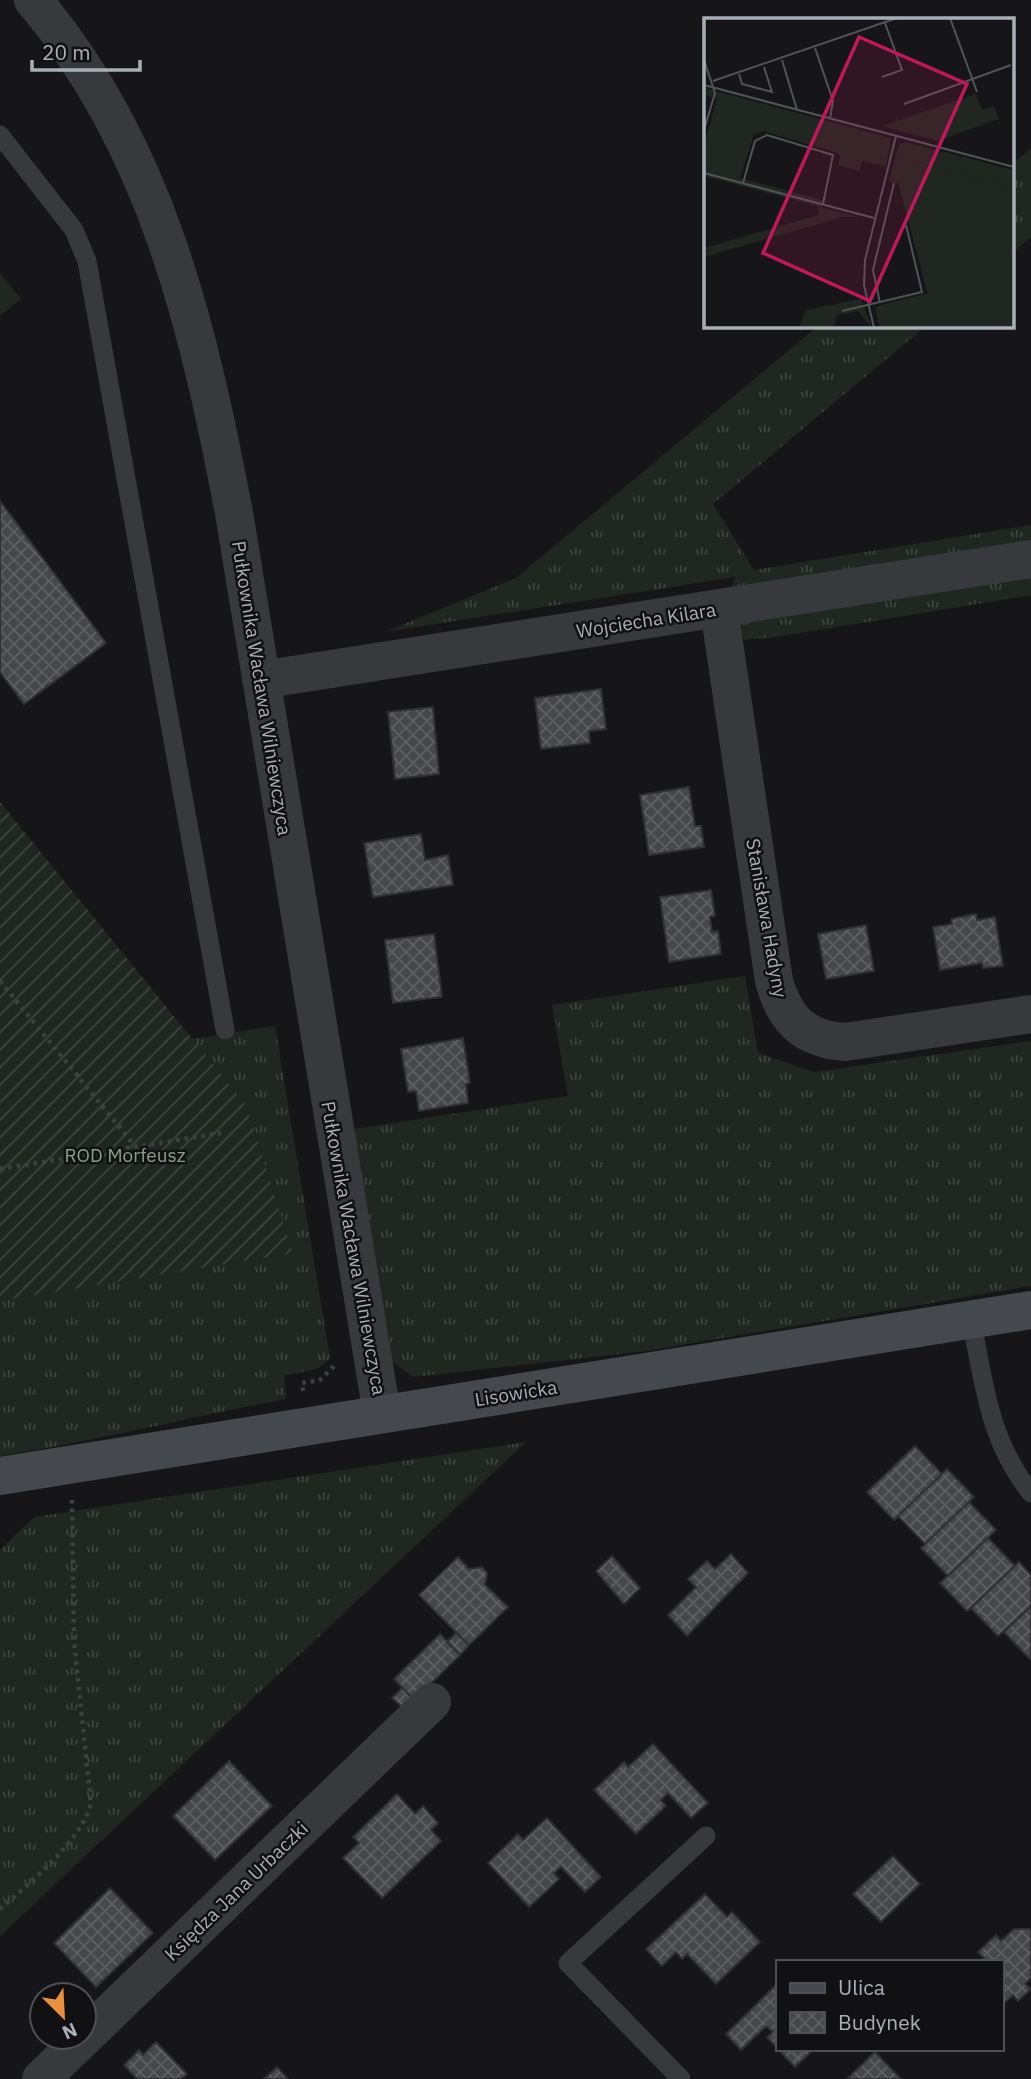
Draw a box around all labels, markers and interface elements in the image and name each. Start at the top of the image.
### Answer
inset map [704,18,1014,327]
scale bar [32,28,140,72]
text: 20 m [42,38,91,66]
street label: Pułkownika Wacława Wilniewczyca [227,539,297,837]
street label: Wojciecha Kilara [575,597,717,643]
street label: Stanisława Hadyny [741,837,793,1000]
street label: Pułkownika Wacława Wilniewczyca [316,1099,392,1397]
park label: ROD Morfeusz [65,1143,186,1167]
street label: Lisowicka [473,1375,559,1411]
street label: Księdza Jana Urbaczki [159,1816,313,1966]
legend [776,1960,1003,2051]
text: Ulica [838,1973,885,2001]
north arrow [28,1981,98,2051]
text: Budynek [838,2008,921,2036]
text: N [59,2018,81,2045]

